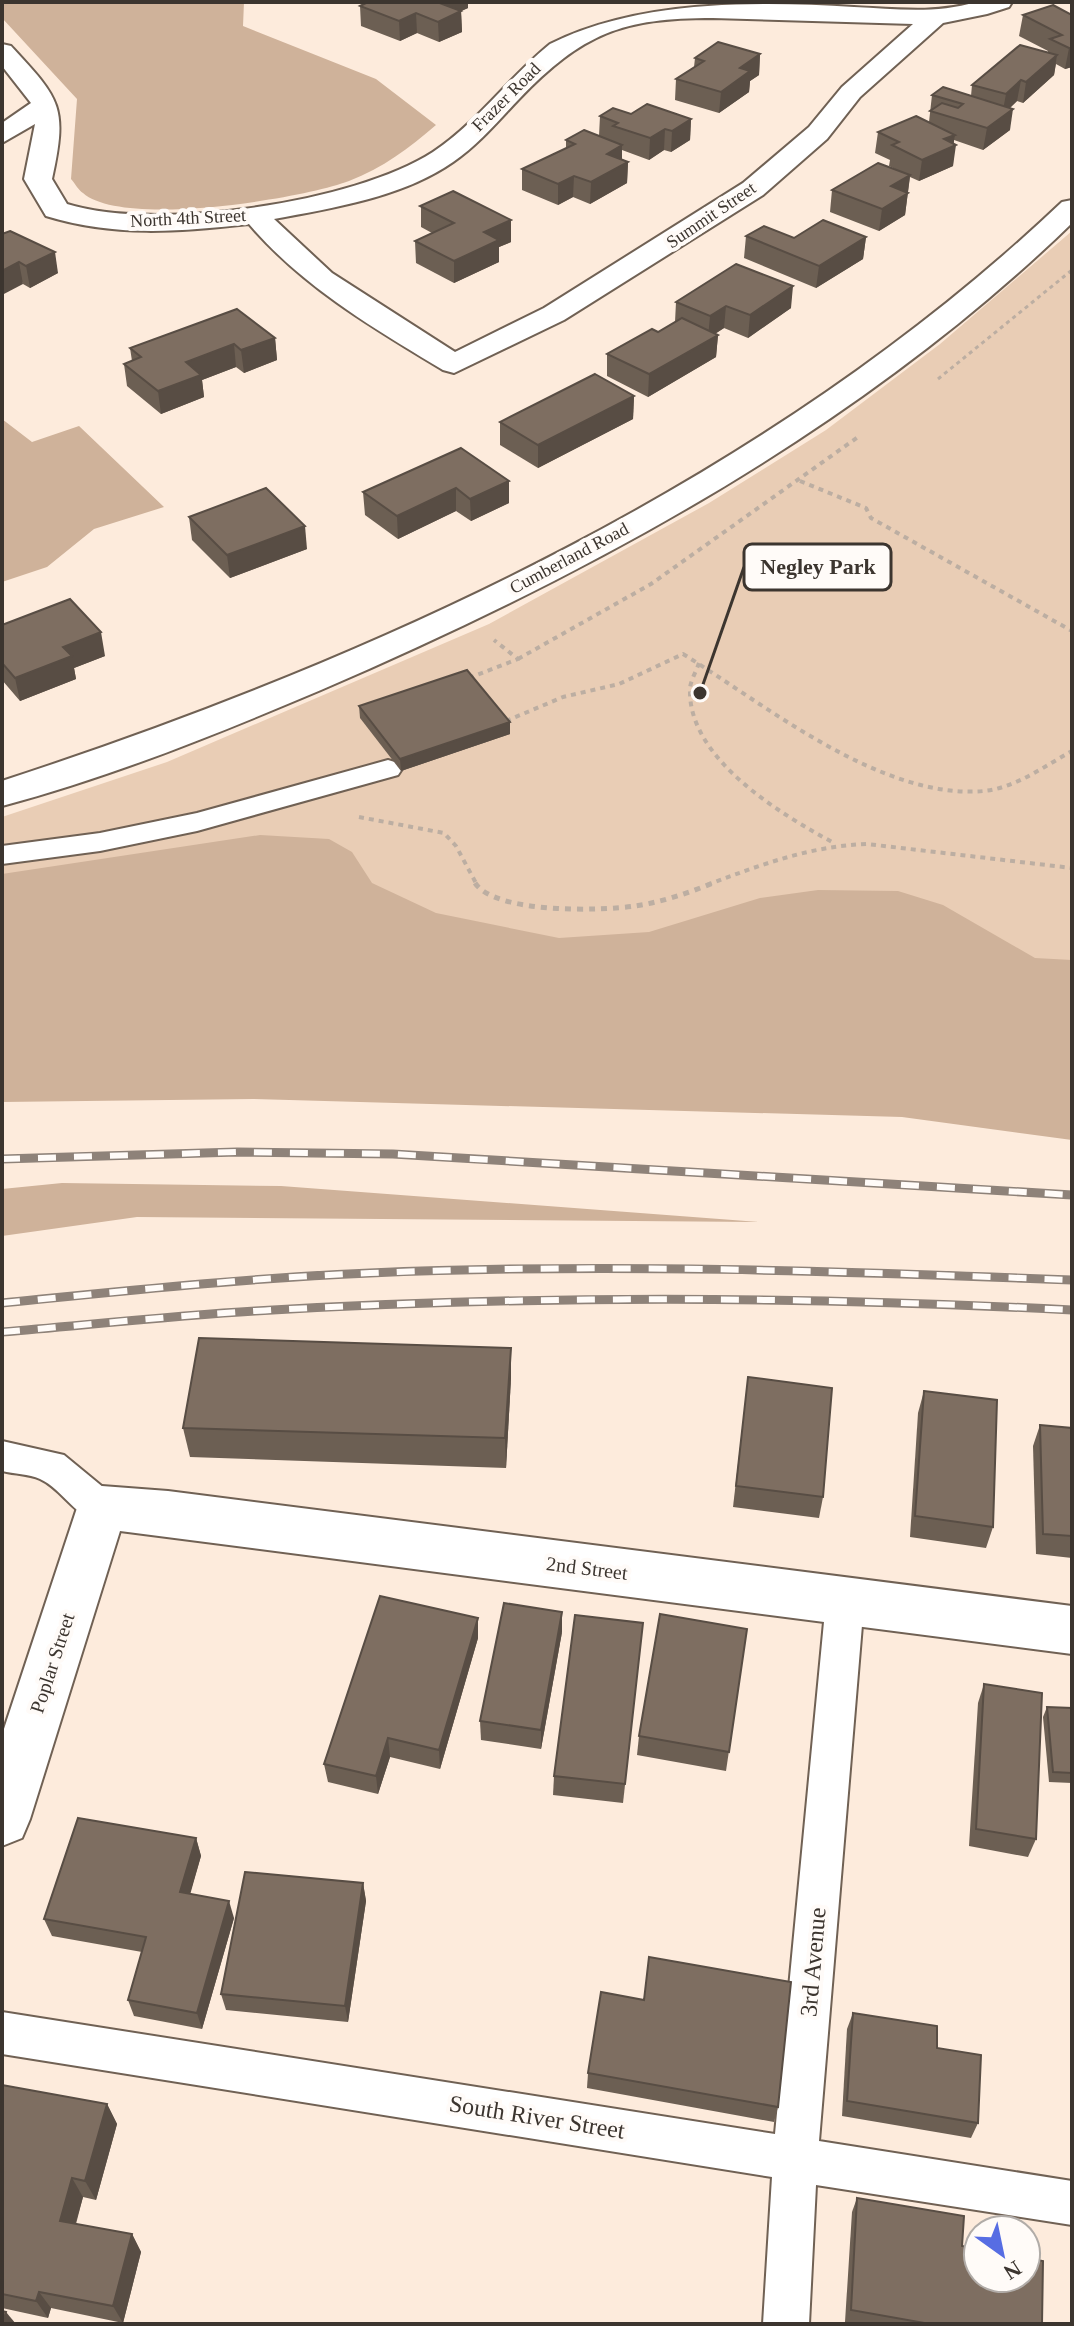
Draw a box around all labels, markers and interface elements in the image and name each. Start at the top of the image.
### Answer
street label: Frazer Road [468,59,544,135]
street label: Summit Street [663,178,759,252]
street label: North 4th Street [130,205,246,231]
street label: Cumberland Road [506,518,632,598]
callout: Negley Park [744,544,891,590]
text: Negley Park [760,554,876,579]
street label: 2nd Street [545,1552,629,1584]
street label: Poplar Street [25,1610,80,1716]
street label: 3rd Avenue [795,1906,831,2018]
street label: South River Street [447,2090,627,2144]
north arrow [962,2214,1042,2294]
text: N [999,2256,1026,2285]

